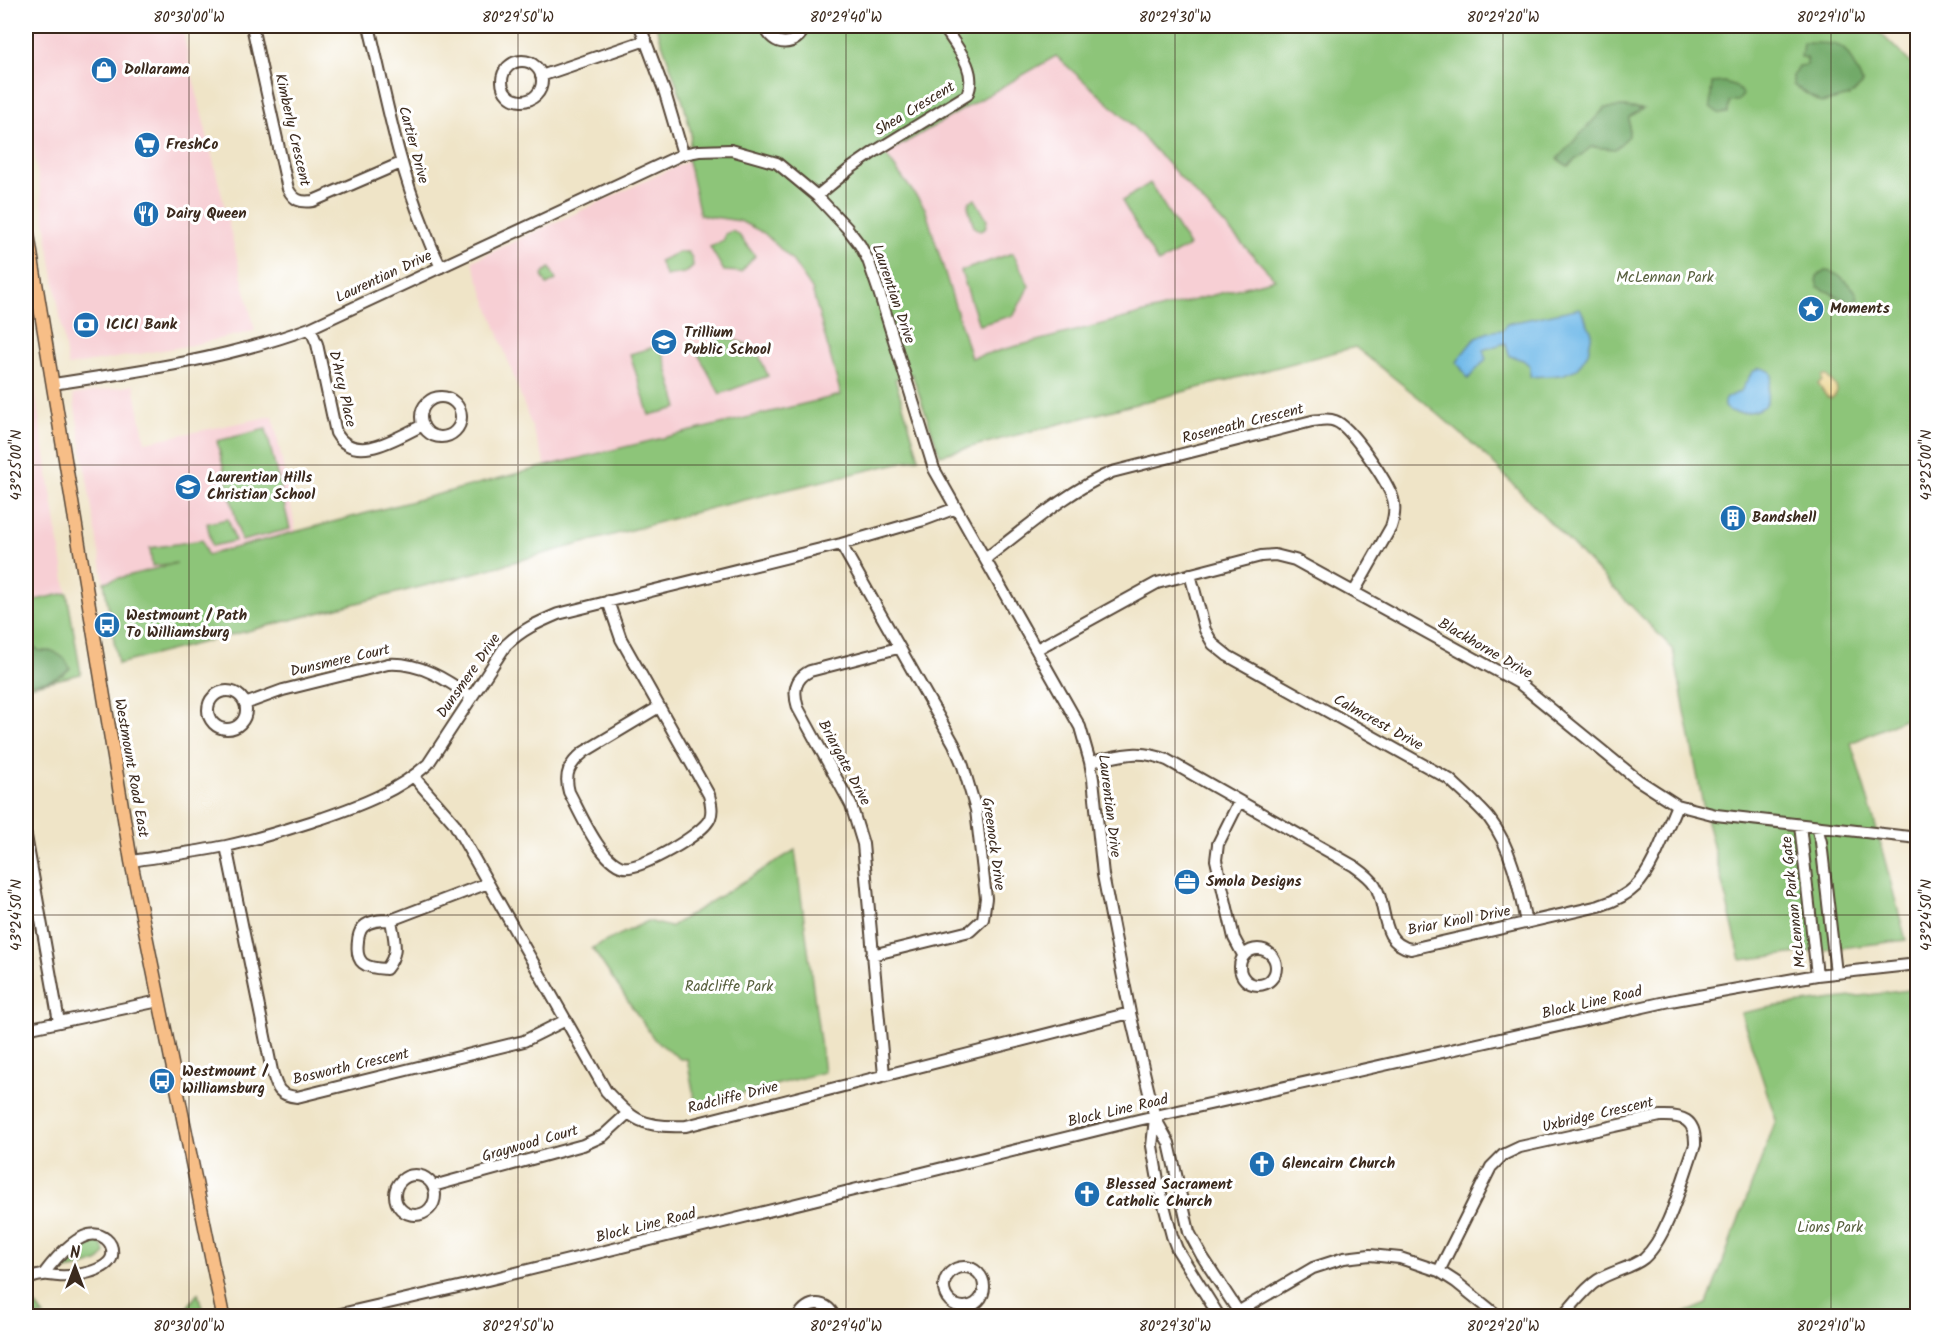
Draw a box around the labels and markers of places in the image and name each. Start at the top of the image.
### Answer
shop icon: Dollarama [89,55,119,85]
place label: Dollarama [124,58,190,82]
supermarket icon: FreshCo [132,130,162,160]
place label: FreshCo [166,133,219,157]
restaurant icon: Dairy Queen [131,199,161,229]
place label: Dairy Queen [166,202,247,226]
place icon: Moments [1796,294,1826,324]
place label: Moments [1830,297,1890,321]
bank icon: ICICI Bank [71,310,101,340]
place label: ICICI Bank [106,313,178,337]
place label: Trillium Public School [684,321,771,362]
school or university icon: Trillium Public School [649,327,679,357]
place label: Laurentian Hills Christian School [207,466,315,507]
school or university icon: Laurentian Hills Christian School [173,472,203,502]
building icon: Bandshell [1718,503,1748,533]
place label: Bandshell [1752,506,1816,530]
place label: Westmount / Path To Williamsburg [126,604,247,645]
bus stop icon: Westmount / Path To Williamsburg [92,610,122,640]
office icon: Smola Designs [1172,867,1202,897]
place label: Smola Designs [1206,870,1302,894]
place label: Westmount / Williamsburg [182,1060,269,1101]
bus stop icon: Westmount / Williamsburg [147,1066,177,1096]
church icon: Glencairn Church [1247,1149,1277,1179]
place label: Glencairn Church [1282,1152,1395,1176]
place label: Blessed Sacrament Catholic Church [1106,1173,1233,1214]
church icon: Blessed Sacrament Catholic Church [1072,1179,1102,1209]

